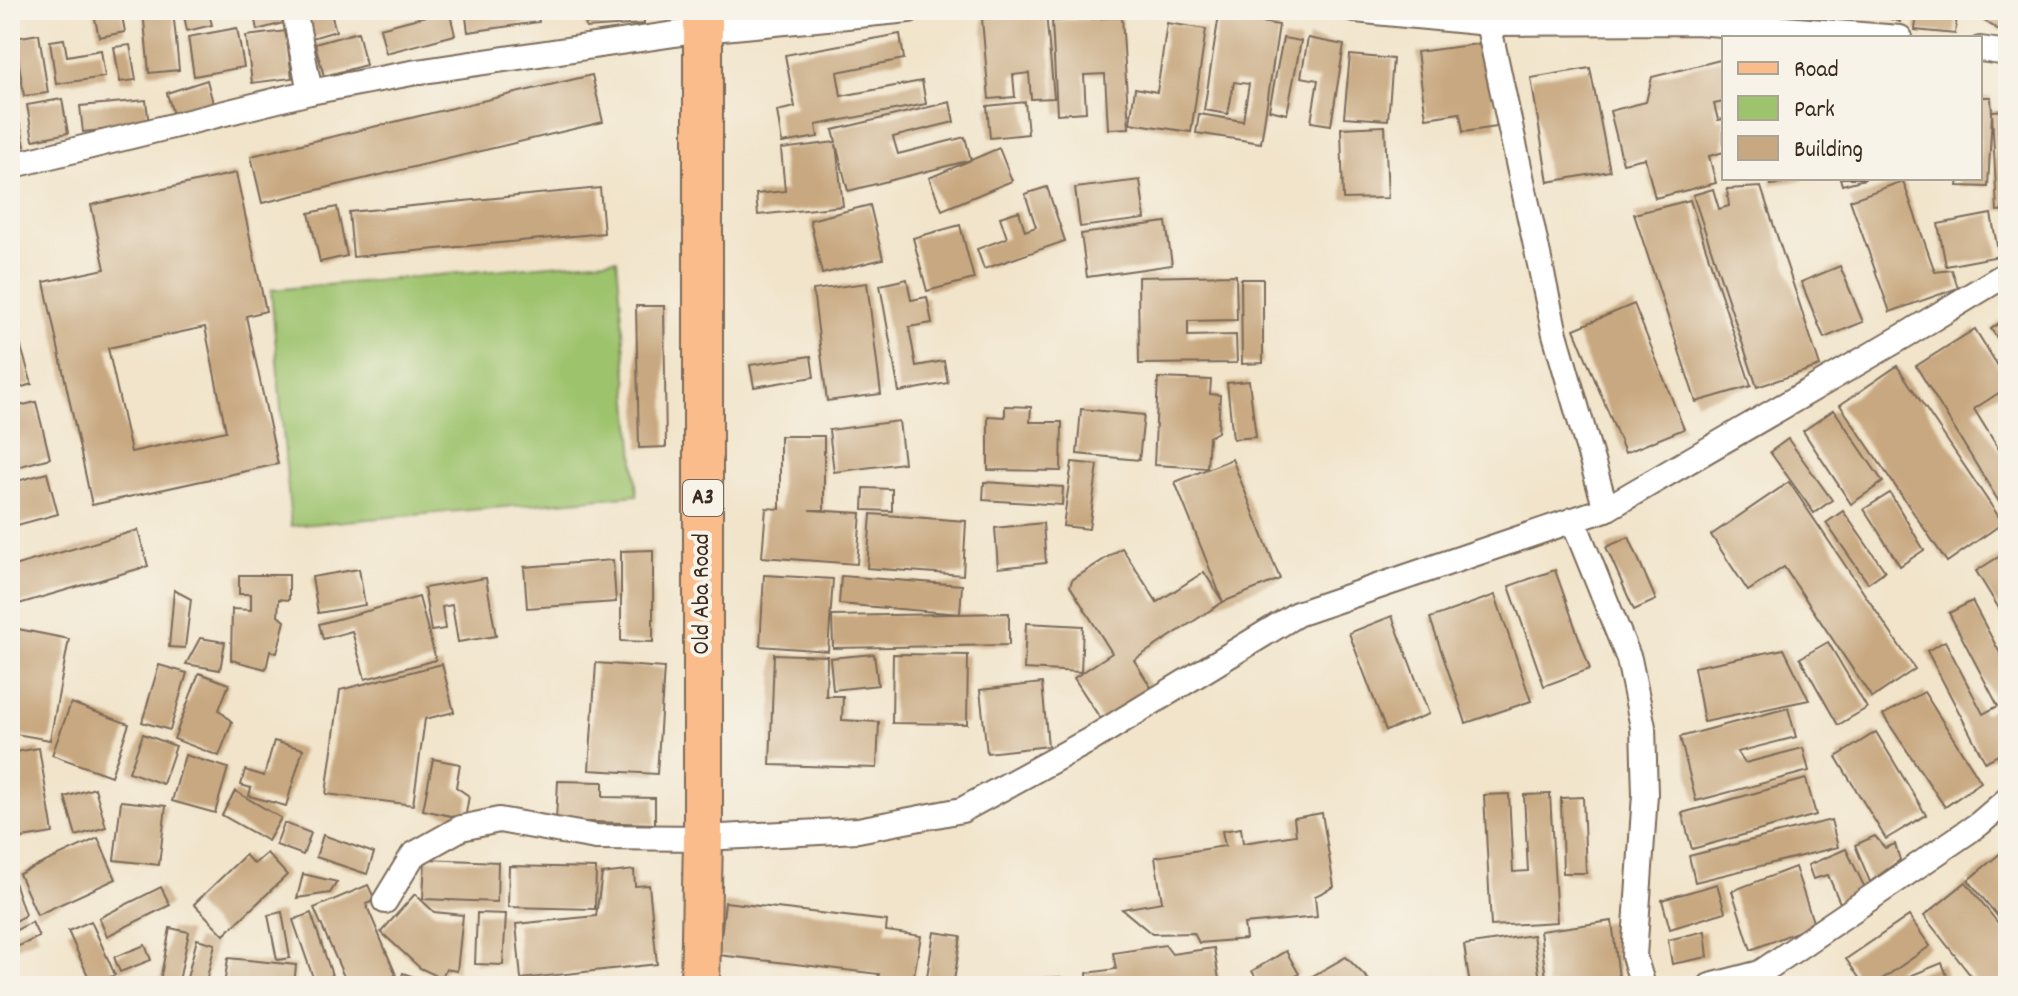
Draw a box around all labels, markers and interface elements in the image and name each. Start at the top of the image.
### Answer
legend [1722,36,1982,180]
text: Road [1794,54,1839,88]
text: Park [1794,94,1835,128]
text: Building [1794,134,1863,168]
road number: A3 [683,480,723,516]
street label: Old Aba Road [686,533,720,655]

